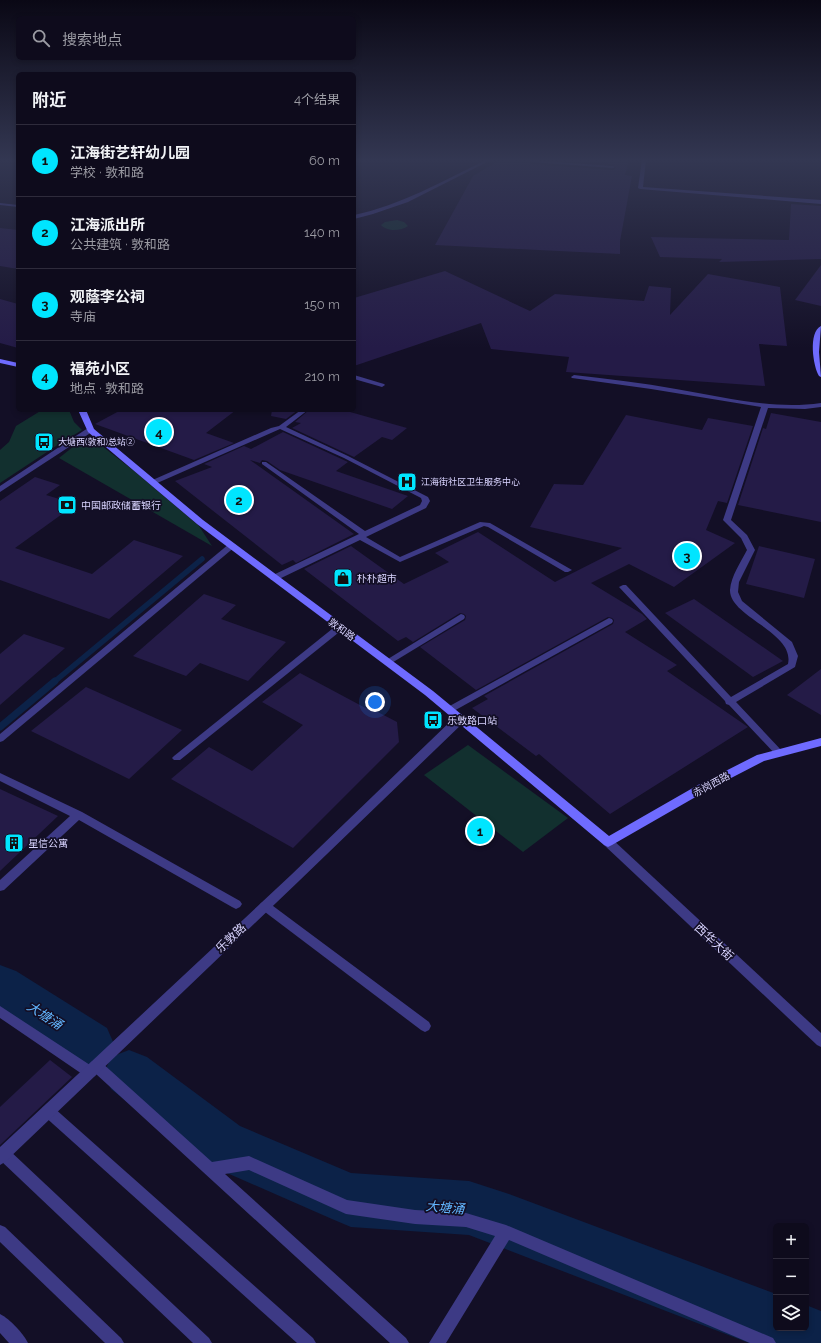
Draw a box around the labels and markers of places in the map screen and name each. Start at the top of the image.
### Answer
pin: 4 [146,417,172,447]
bus stop icon: 大塘西(敦和)总站② [33,431,55,453]
place label: 大塘西(敦和)总站② [58,436,135,447]
hospital icon: 江海街社区卫生服务中心 [396,471,418,493]
place label: 江海街社区卫生服务中心 [421,477,520,487]
pin: 2 [226,485,252,515]
bank icon: 中国邮政储蓄银行 [56,494,78,516]
place label: 中国邮政储蓄银行 [81,500,161,511]
pin: 3 [674,541,700,571]
shop icon: 朴朴超市 [332,567,354,589]
place label: 朴朴超市 [357,573,397,584]
bus stop icon: 乐敦路口站 [422,709,444,731]
place label: 乐敦路口站 [447,715,497,726]
pin: 1 [467,816,493,846]
building icon: 星信公寓 [3,832,25,854]
place label: 星信公寓 [28,838,68,849]

